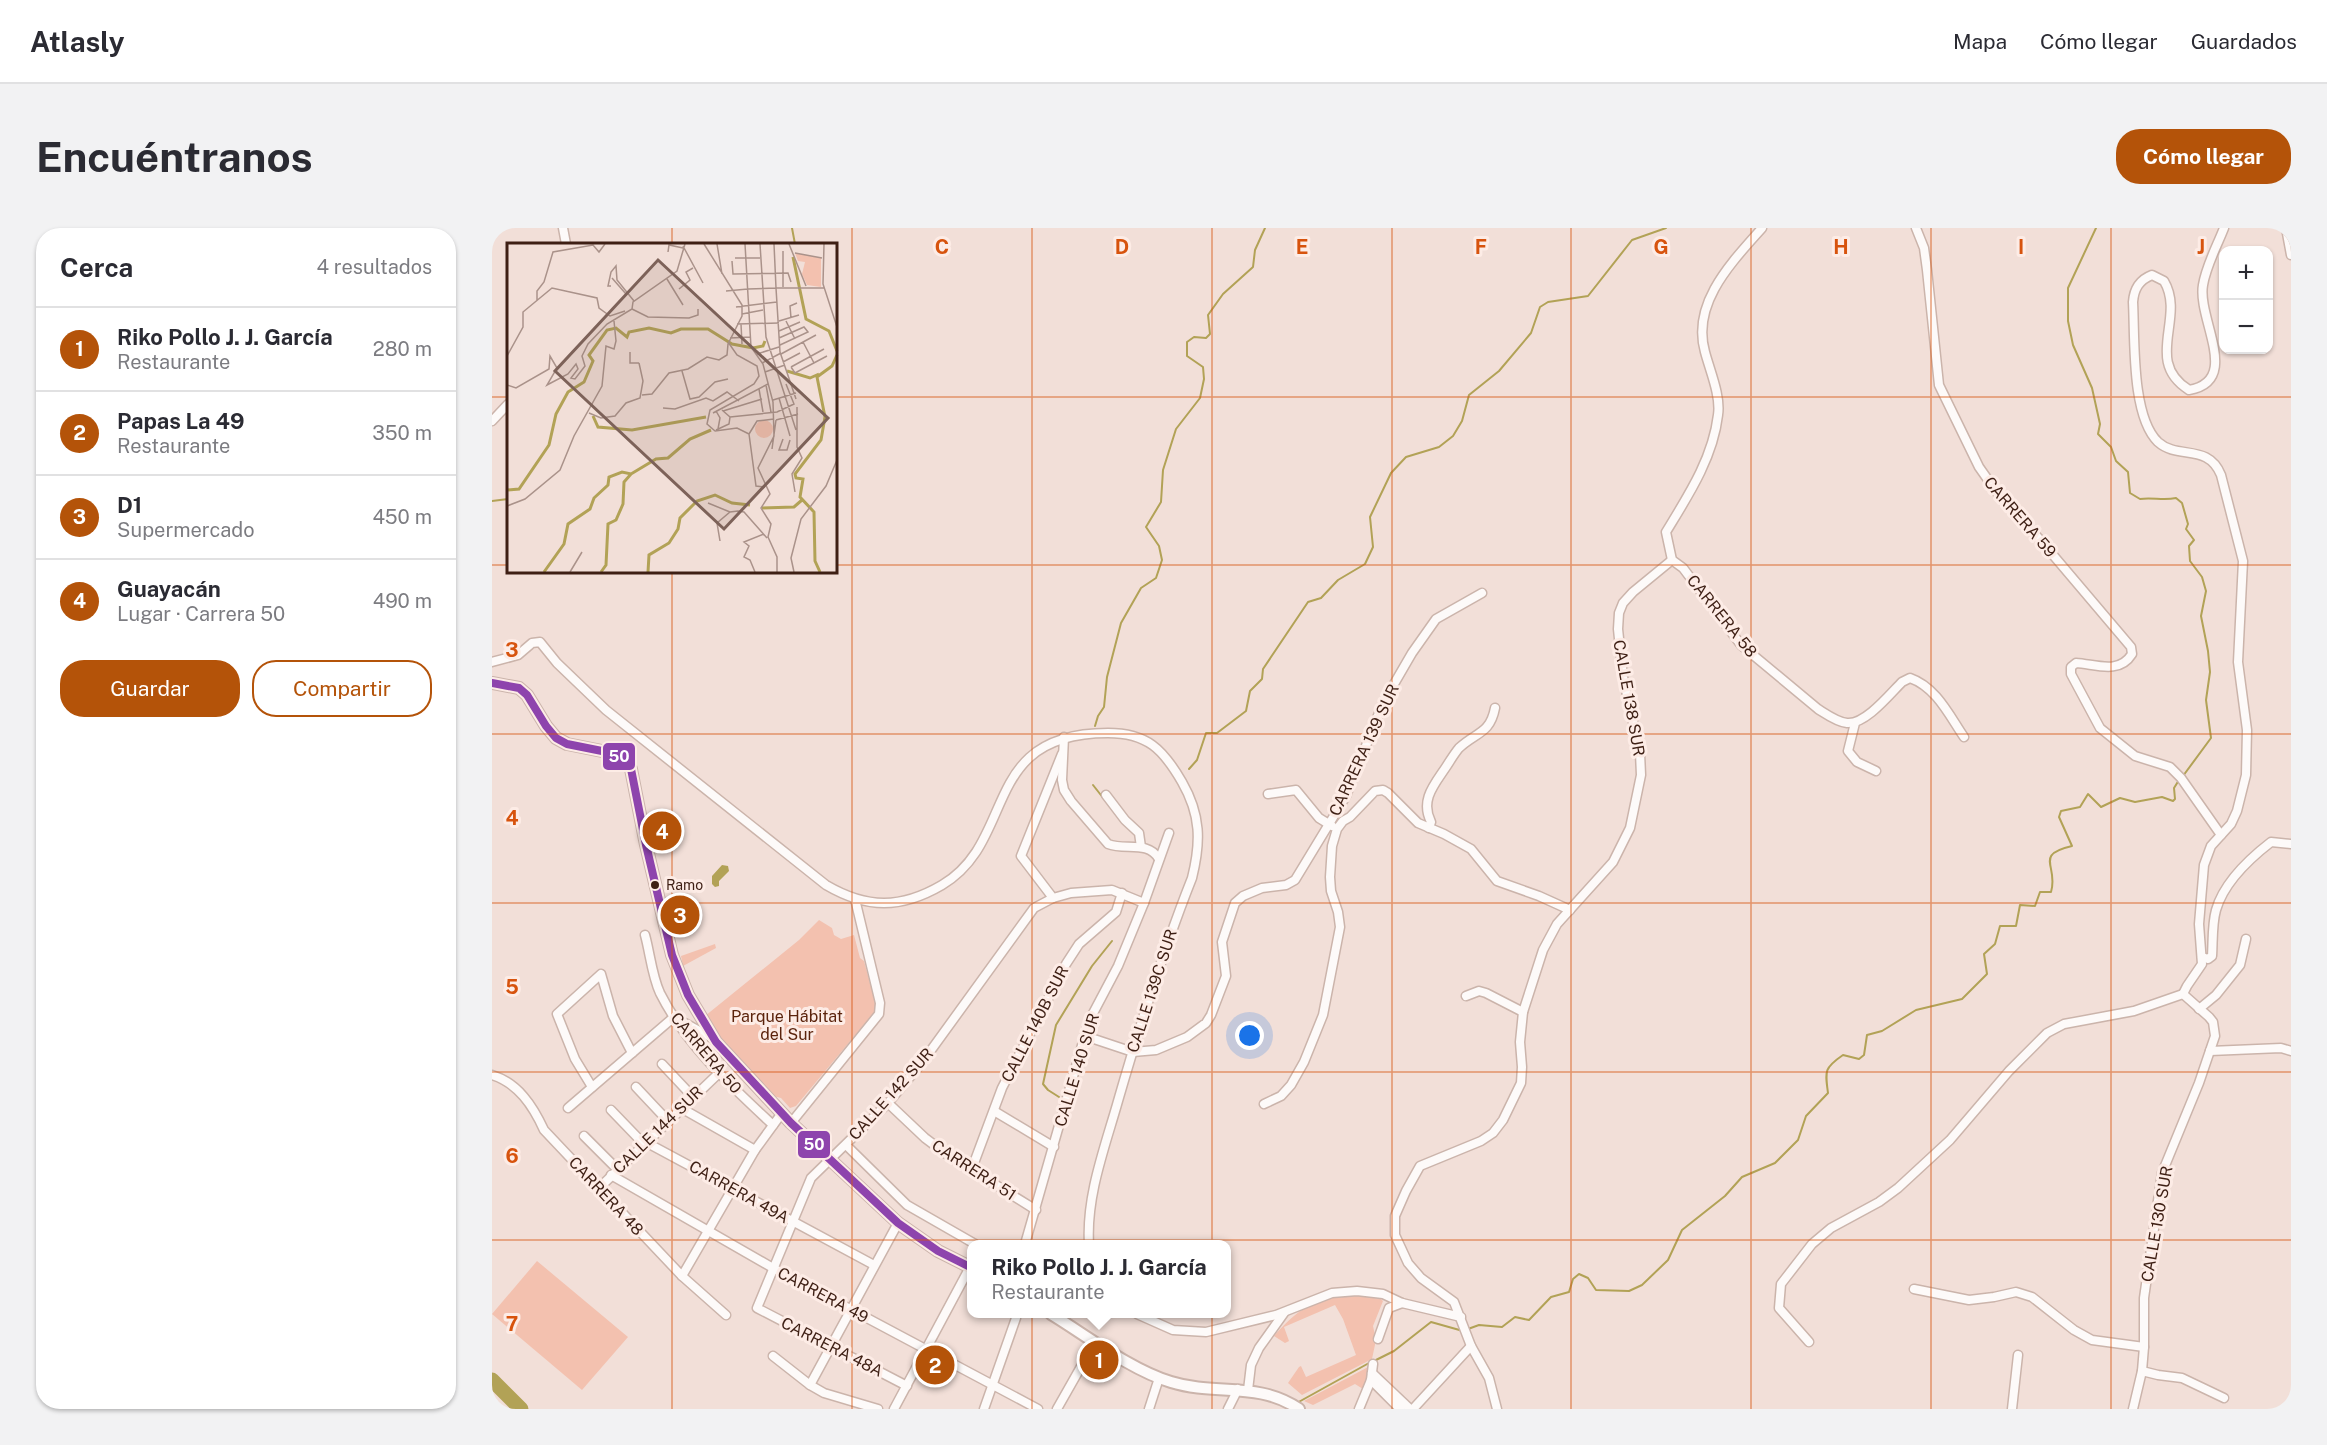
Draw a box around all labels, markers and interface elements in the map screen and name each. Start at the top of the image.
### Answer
text: Atlasly [30,25,124,58]
text: Mapa [1953,29,2007,54]
text: Cómo llegar [2040,29,2158,54]
text: Guardados [2191,29,2297,54]
button: Cómo llegar [2116,129,2291,184]
text: Encuéntranos [36,132,313,181]
text: C [935,235,949,259]
text: D [1115,235,1129,259]
text: E [1296,235,1308,259]
text: F [1475,235,1487,259]
text: G [1653,235,1669,259]
text: H [1833,235,1849,259]
text: I [2018,235,2024,259]
text: J [2197,235,2205,259]
inset map [507,243,837,573]
map controls [2219,246,2273,354]
button: + [2219,246,2273,300]
text: Cerca [60,252,133,283]
text: 4 resultados [316,255,432,279]
button: − [2219,300,2273,354]
text: Riko Pollo J. J. García [117,324,333,350]
text: 1 [75,337,84,361]
text: 280 m [373,337,432,361]
text: Restaurante [117,350,230,374]
text: Papas La 49 [117,408,244,434]
text: 2 [73,421,86,445]
text: 350 m [372,421,432,445]
text: Restaurante [117,434,230,458]
street label: CARRERA 59 [1980,473,2060,561]
text: D1 [117,492,142,518]
text: 3 [73,505,86,529]
text: 450 m [372,505,432,529]
text: Supermercado [117,518,255,542]
street label: CARRERA 58 [1683,571,1761,661]
text: Guayacán [117,576,221,602]
text: 4 [73,589,86,613]
text: 490 m [373,589,432,613]
text: Lugar · Carrera 50 [117,602,285,626]
text: 3 [505,638,519,662]
street label: CALLE 138 SUR [1609,638,1649,758]
button: Guardar [60,660,240,717]
button: Compartir [252,660,432,717]
street label: CARRERA 139 SUR [1325,681,1403,819]
line badge: 50 [602,742,636,771]
text: 50 [608,747,630,766]
text: 4 [505,806,519,830]
pin: 4 [642,808,682,854]
place label: Ramo [666,877,703,893]
marker: Ramo [649,879,661,891]
pin: 3 [660,892,699,938]
street label: CALLE 139C SUR [1123,927,1181,1055]
street label: CALLE 140B SUR [997,963,1073,1085]
text: 5 [505,975,519,999]
park label: Parque Hábitat del Sur [731,1007,843,1044]
street label: CARRERA 50 [667,1009,746,1098]
street label: CALLE 140 SUR [1051,1011,1103,1129]
your location [1235,1021,1264,1050]
street label: CALLE 142 SUR [845,1044,937,1144]
street label: CALLE 144 SUR [609,1082,707,1178]
line badge: 50 [797,1130,831,1159]
text: 50 [803,1135,825,1154]
street label: CARRERA 51 [928,1136,1020,1204]
text: 6 [505,1144,519,1168]
street label: CARRERA 48 [565,1153,647,1239]
street label: CARRERA 49A [686,1157,792,1227]
street label: CALLE 130 SUR [2137,1165,2177,1283]
popup [967,1240,1231,1318]
text: Riko Pollo J. J. García [991,1254,1207,1280]
street label: CARRERA 49 [774,1263,872,1327]
text: Restaurante [991,1280,1105,1304]
text: 7 [506,1312,518,1336]
street label: CARRERA 48A [778,1313,886,1381]
pin: 1 [1080,1338,1118,1382]
pin: 2 [916,1342,954,1388]

